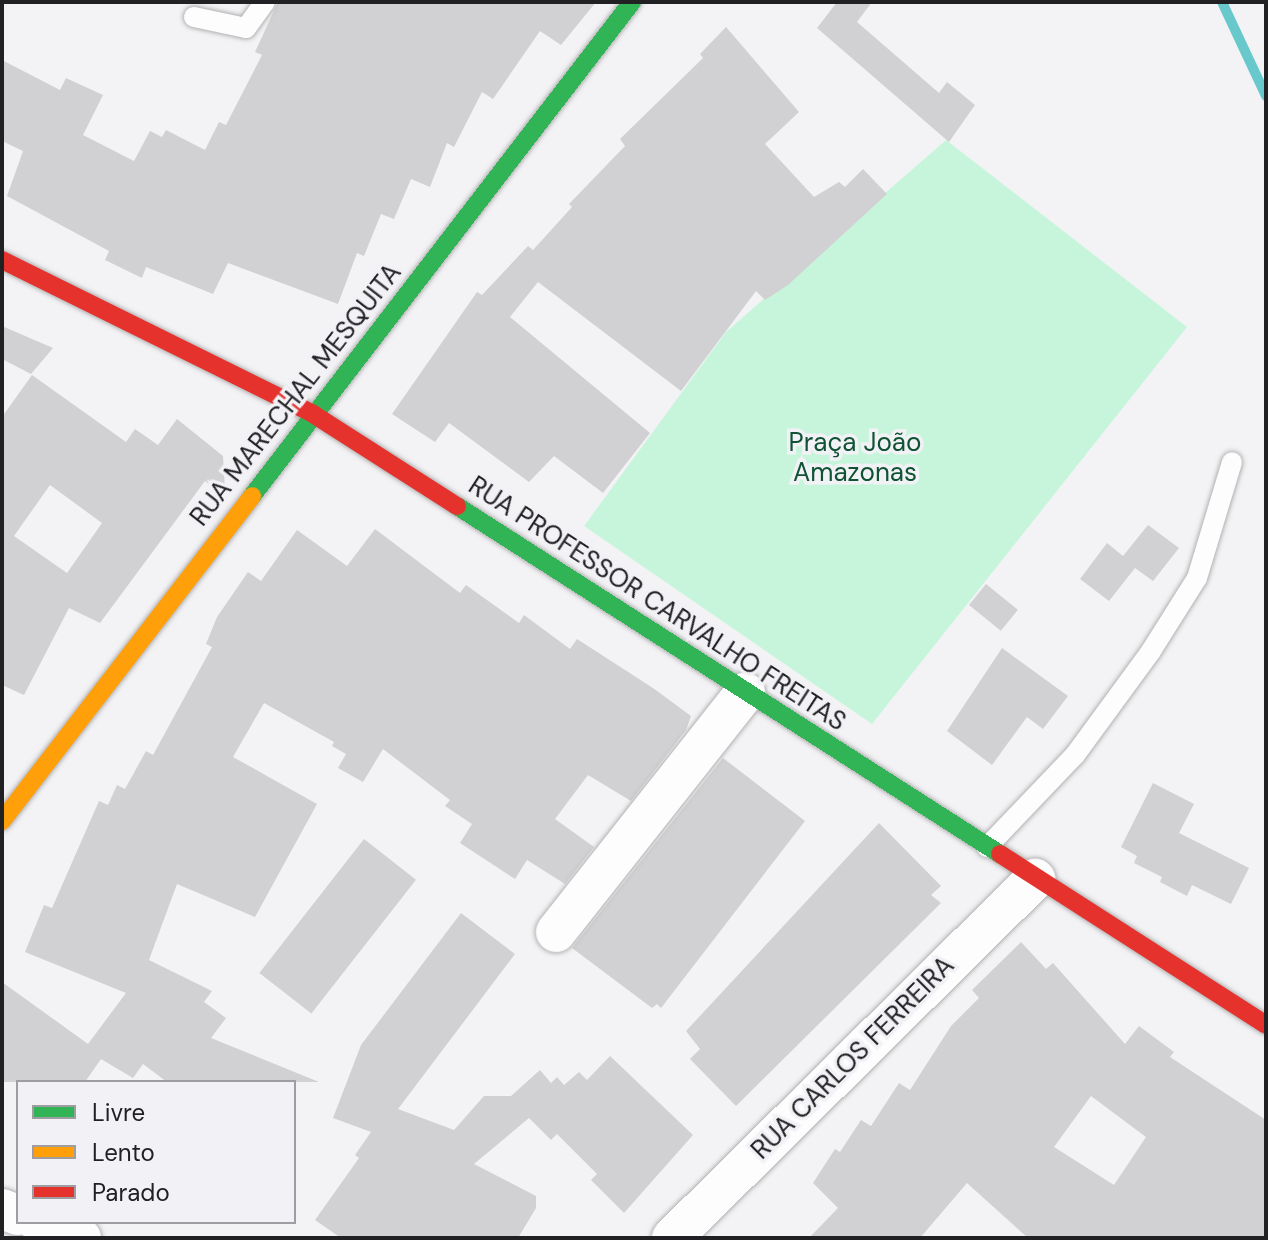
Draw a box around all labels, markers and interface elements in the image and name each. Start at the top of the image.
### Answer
street label: RUA MARECHAL MESQUITA [184,258,408,532]
park label: Praça João Amazonas [789,427,921,488]
street label: RUA PROFESSOR CARVALHO FREITAS [463,470,851,738]
street label: RUA CARLOS FERREIRA [745,950,961,1166]
legend [16,1080,296,1224]
text: Livre [92,1097,145,1128]
text: Lento [92,1137,155,1168]
text: Parado [92,1177,170,1208]

